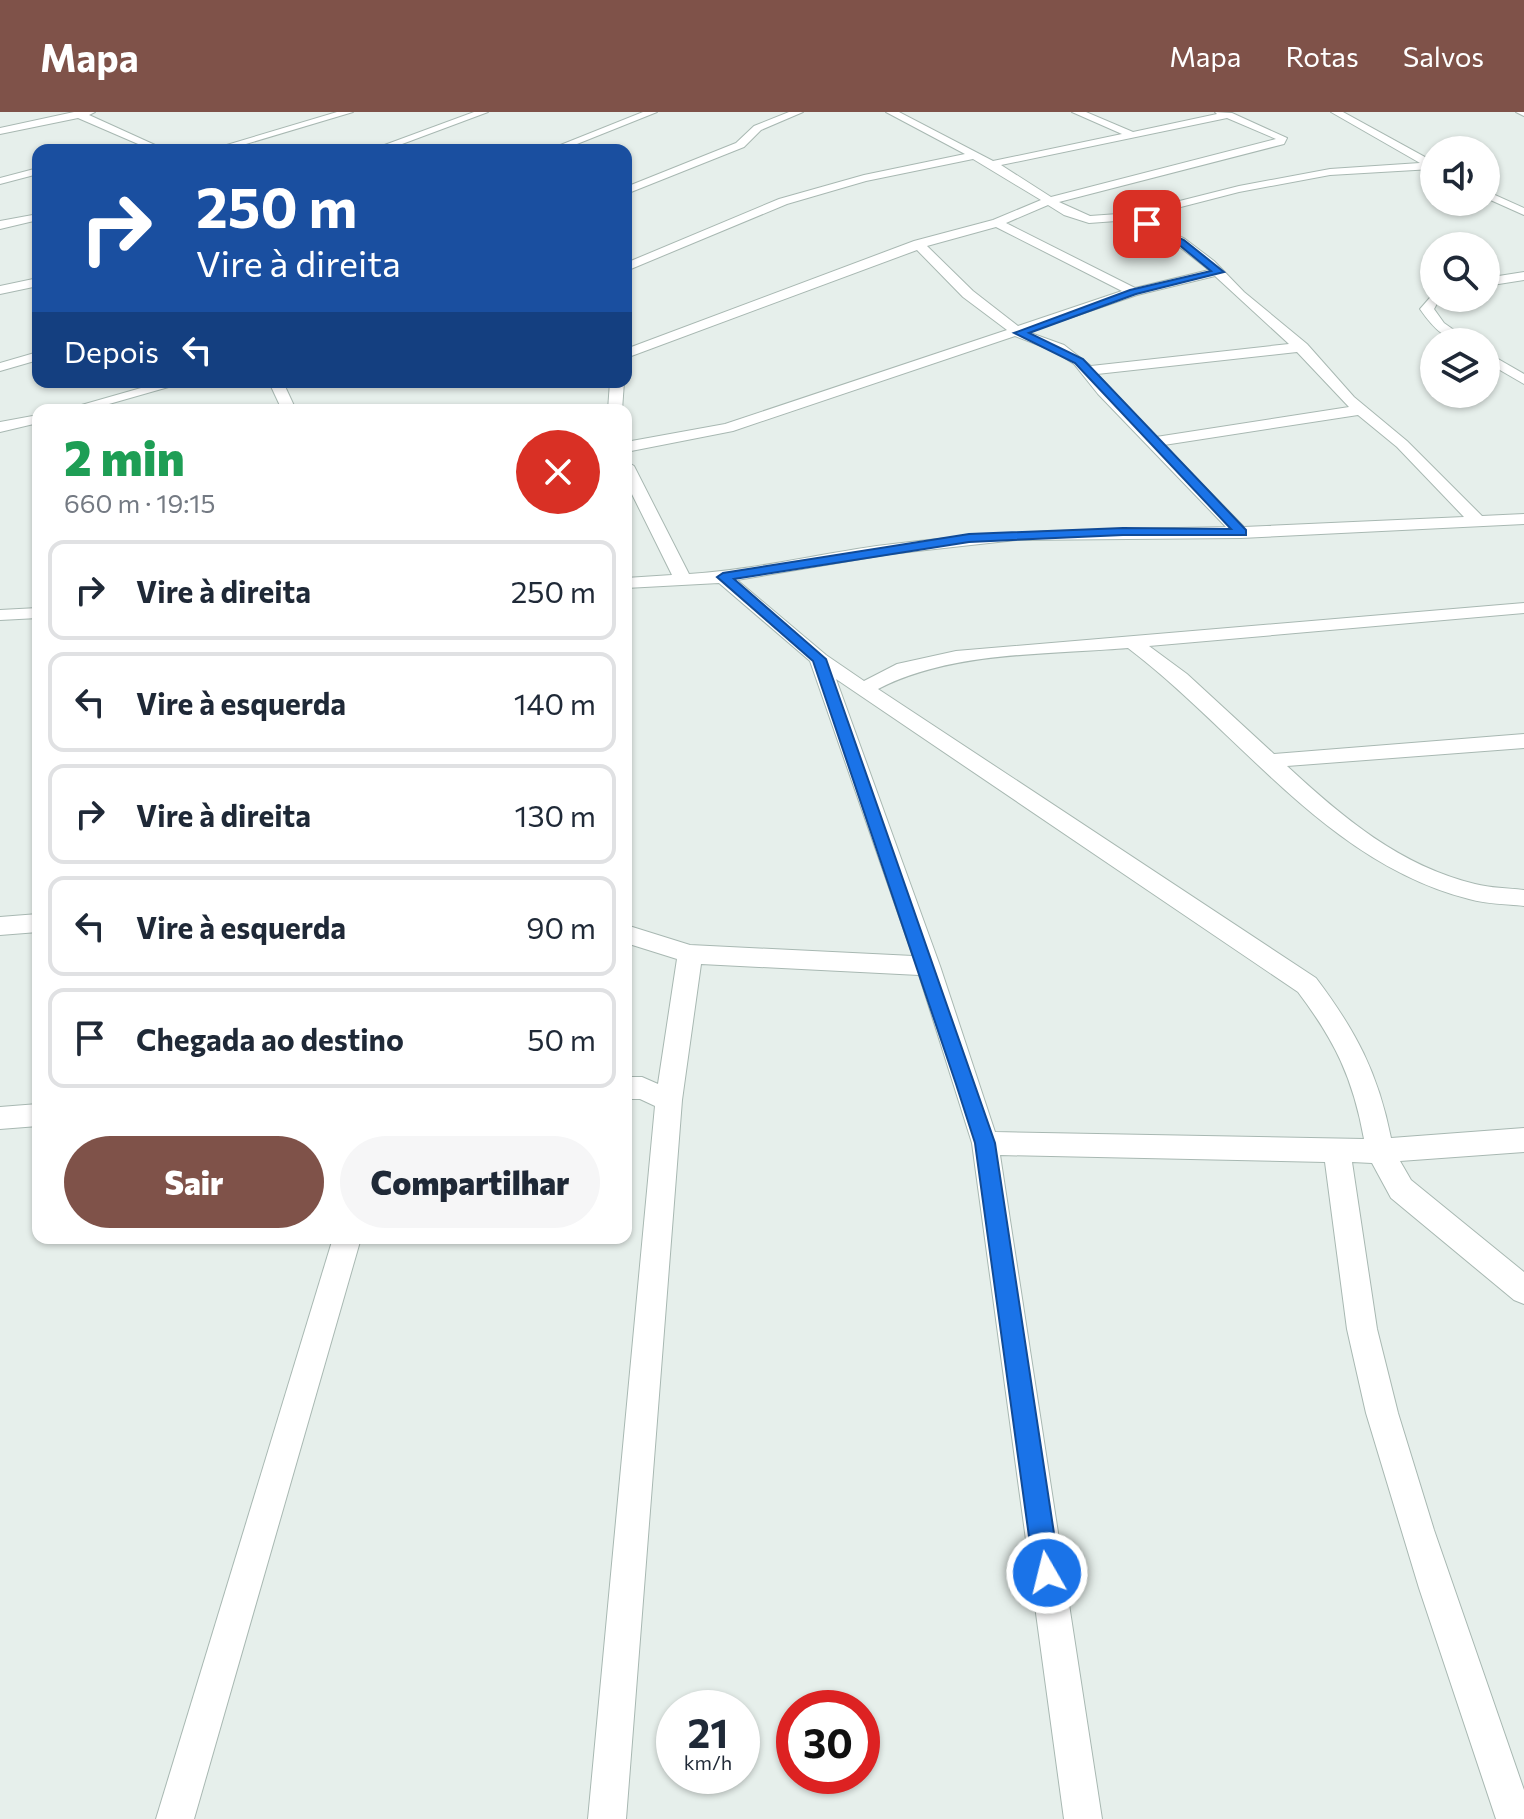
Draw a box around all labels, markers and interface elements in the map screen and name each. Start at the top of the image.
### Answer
text: Mapa [40,33,139,80]
text: Mapa [1169,39,1242,73]
text: Rotas [1286,39,1359,73]
text: Salvos [1403,39,1484,73]
map controls [1420,136,1500,408]
button: sound [1420,136,1500,216]
text: 250 m [196,171,357,240]
icon: right [64,176,168,280]
pin [1113,190,1181,258]
icon: arrive [1125,202,1169,246]
button: search [1420,232,1500,312]
text: Vire à direita [196,240,401,284]
icon: left [175,328,219,372]
button: layers [1420,328,1500,408]
text: Depois [64,332,159,369]
text: 2 min [64,427,185,486]
button: close [516,430,600,514]
text: 660 m · 19:15 [64,487,215,518]
icon: right [68,568,112,612]
text: Vire à direita [136,572,311,609]
text: 250 m [511,572,596,609]
icon: left [68,680,112,724]
text: Vire à esquerda [136,684,346,721]
text: 140 m [514,684,596,721]
icon: right [68,792,112,836]
text: Vire à direita [136,796,311,833]
text: 130 m [515,796,596,833]
icon: left [68,904,112,948]
text: Vire à esquerda [136,908,346,945]
text: 90 m [526,908,596,945]
icon: arrive [68,1016,112,1060]
text: Chegada ao destino [136,1020,404,1057]
text: 50 m [527,1020,596,1057]
button: Sair [64,1136,324,1228]
button: Compartilhar [340,1136,600,1228]
position arrow [1005,1531,1089,1615]
speed limit sign: 30 [776,1690,880,1794]
text: 21 [688,1707,728,1756]
text: km/h [684,1750,732,1774]

